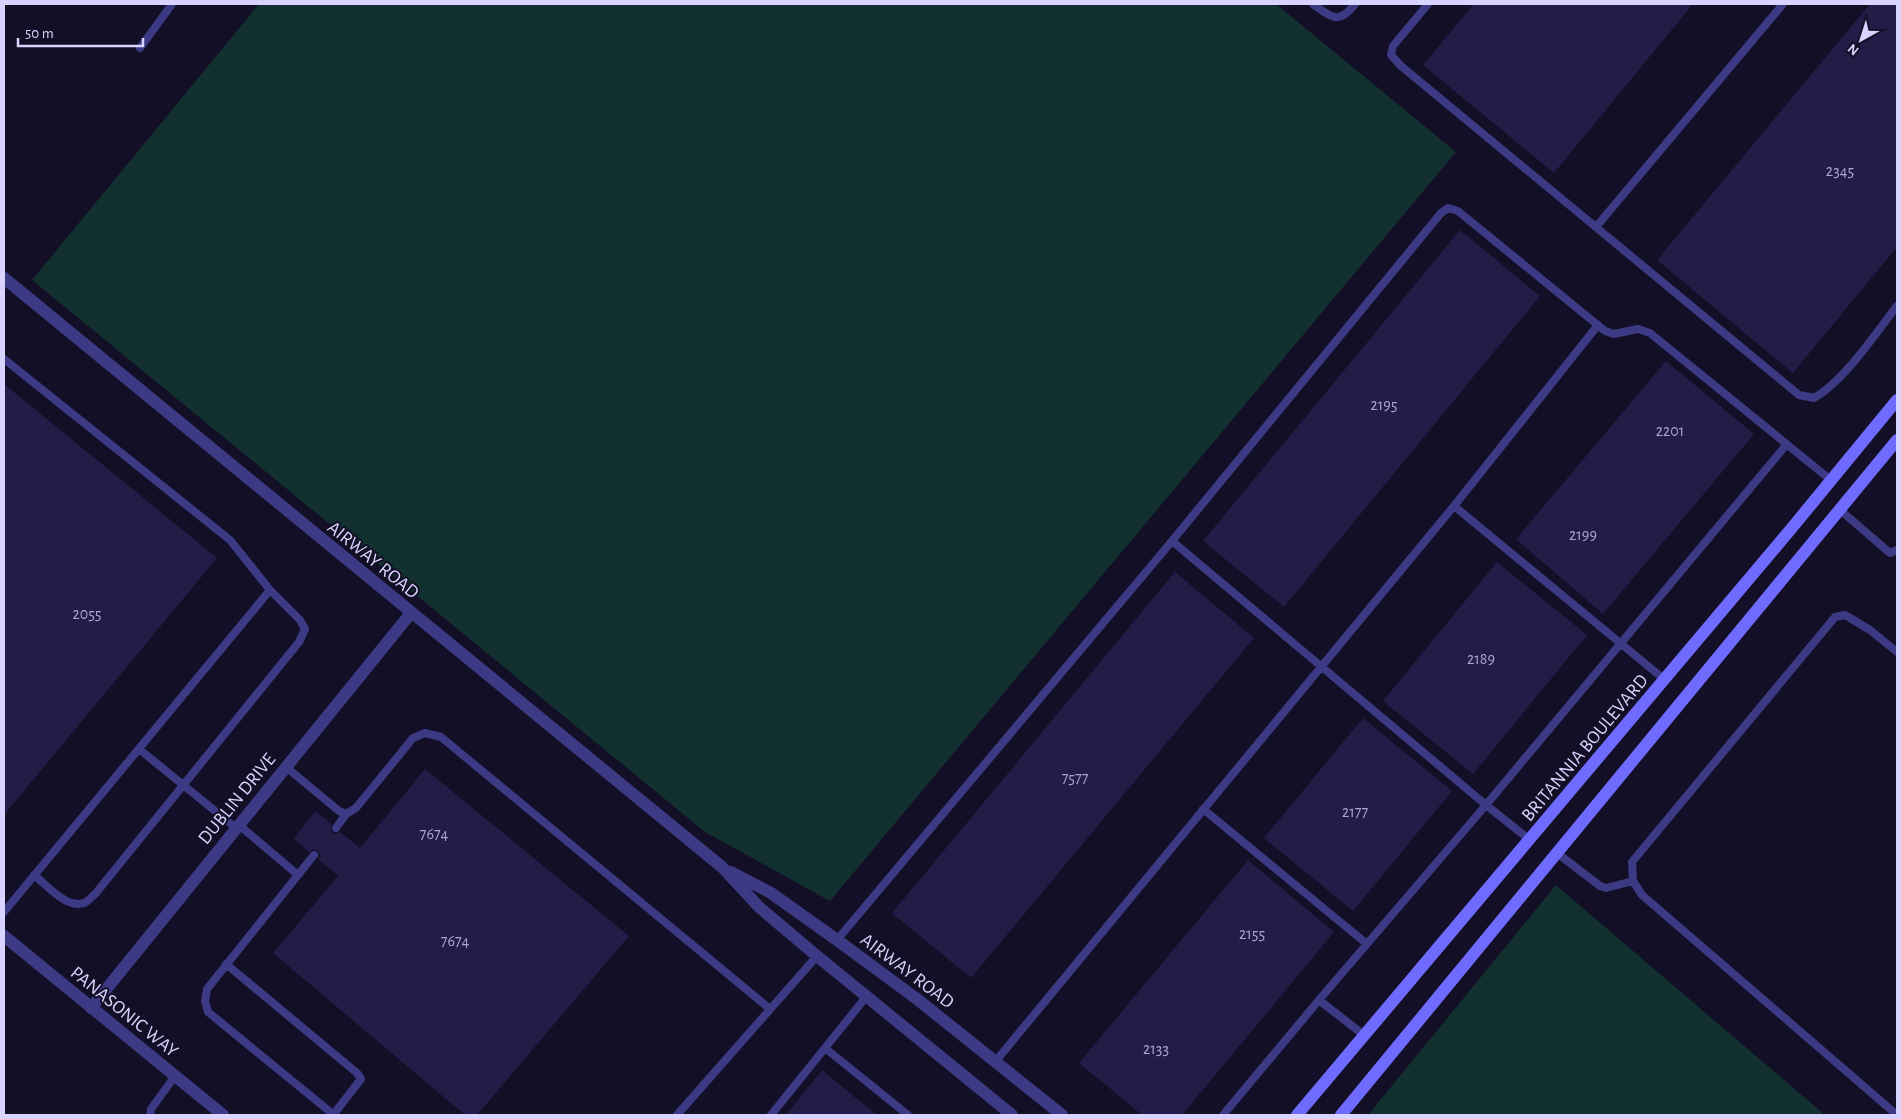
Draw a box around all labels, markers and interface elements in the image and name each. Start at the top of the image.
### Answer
scale bar [18,15,142,47]
north arrow [1836,15,1886,65]
text: 50 m [25,26,54,41]
text: N [1845,41,1862,58]
house number: 2345 [1826,163,1854,179]
house number: 2195 [1371,397,1398,413]
house number: 2201 [1656,423,1684,439]
street label: AIRWAY ROAD [324,518,422,603]
house number: 2199 [1569,527,1597,543]
house number: 2055 [72,606,102,622]
house number: 2189 [1467,651,1495,667]
street label: BRITANNIA BOULEVARD [1518,671,1652,825]
street label: DUBLIN DRIVE [195,750,279,848]
house number: 7577 [1062,770,1089,786]
house number: 2177 [1342,804,1368,820]
house number: 7674 [420,826,449,842]
house number: 2155 [1239,926,1265,942]
street label: AIRWAY ROAD [857,930,957,1012]
house number: 7674 [441,933,470,949]
street label: PANASONIC WAY [67,963,181,1061]
house number: 2133 [1143,1041,1169,1057]

